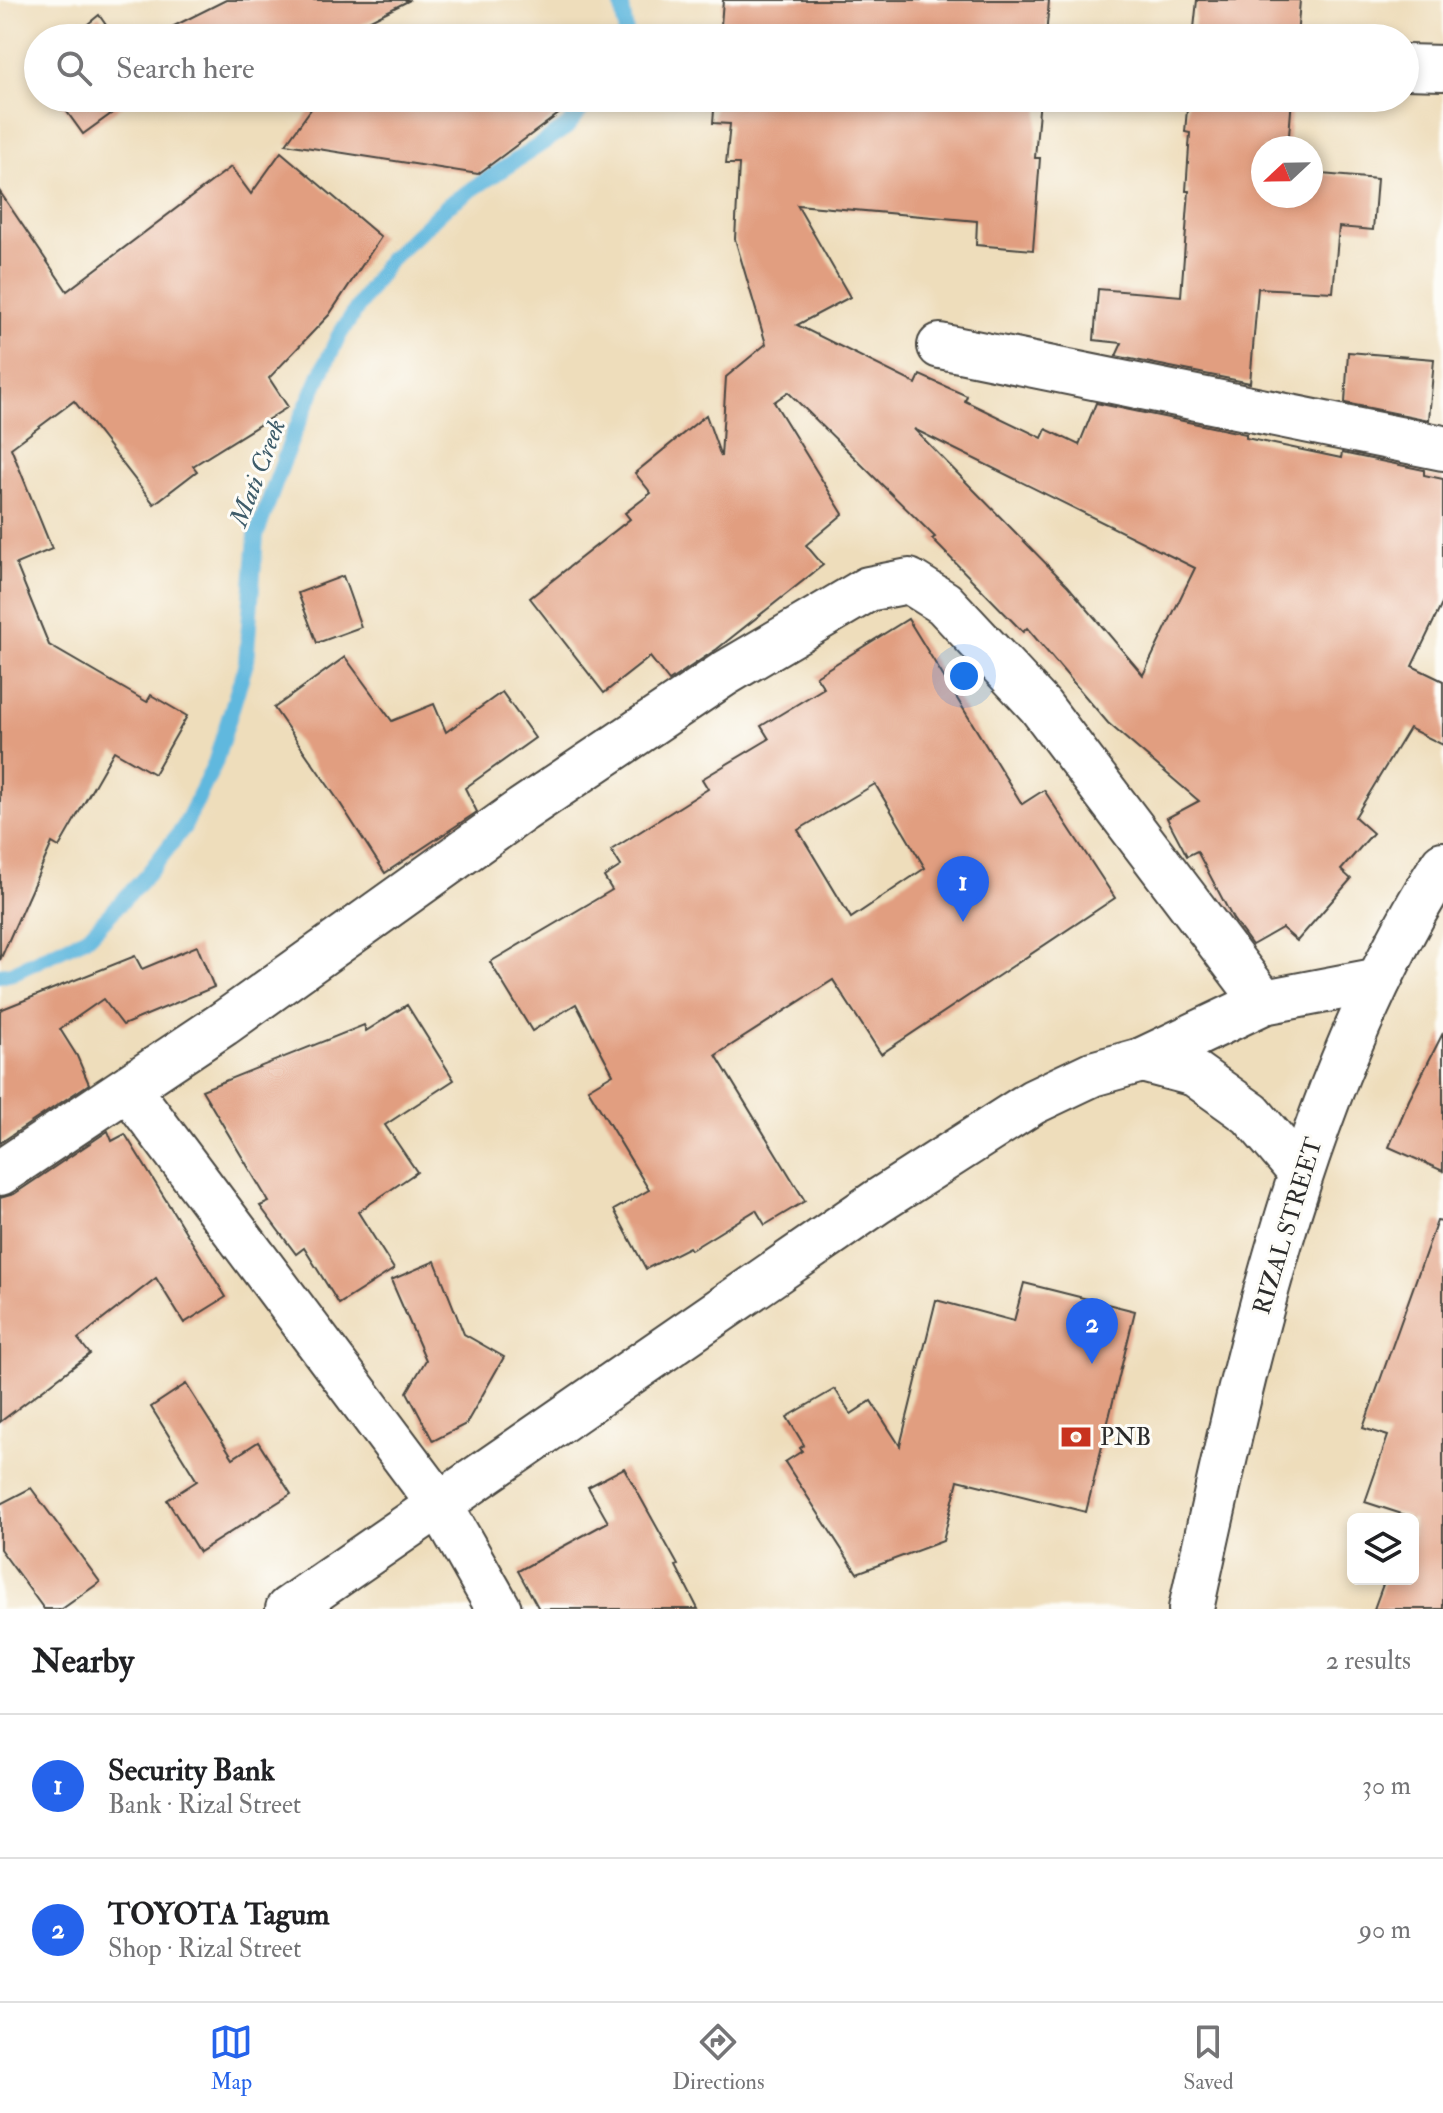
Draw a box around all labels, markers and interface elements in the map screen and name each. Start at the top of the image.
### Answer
search box [24,24,1419,112]
icon: search [52,46,96,90]
text: Search here [116,50,255,87]
north arrow [1251,136,1323,208]
water label: Mati Creek [222,415,293,533]
your location [944,656,984,696]
pin: 1 [937,856,989,922]
street label: RIZAL STREET [1246,1134,1330,1318]
pin: 2 [1066,1298,1118,1364]
bank icon: PNB [1059,1420,1093,1454]
place label: PNB [1100,1422,1151,1453]
map controls [1347,1513,1419,1585]
button: layers [1347,1513,1419,1585]
text: Nearby [32,1640,134,1683]
text: 2 results [1326,1645,1411,1677]
text: Security Bank [108,1752,275,1789]
text: 1 [53,1770,63,1802]
text: 30 m [1362,1770,1411,1802]
text: Bank · Rizal Street [108,1789,301,1821]
text: TOYOTA Tagum [108,1896,330,1933]
text: 2 [51,1914,65,1946]
text: 90 m [1359,1914,1411,1946]
text: Shop · Rizal Street [108,1933,301,1965]
tab: Map [209,2020,253,2096]
tab: Directions [672,2020,765,2096]
tab: Saved [1183,2020,1234,2096]

